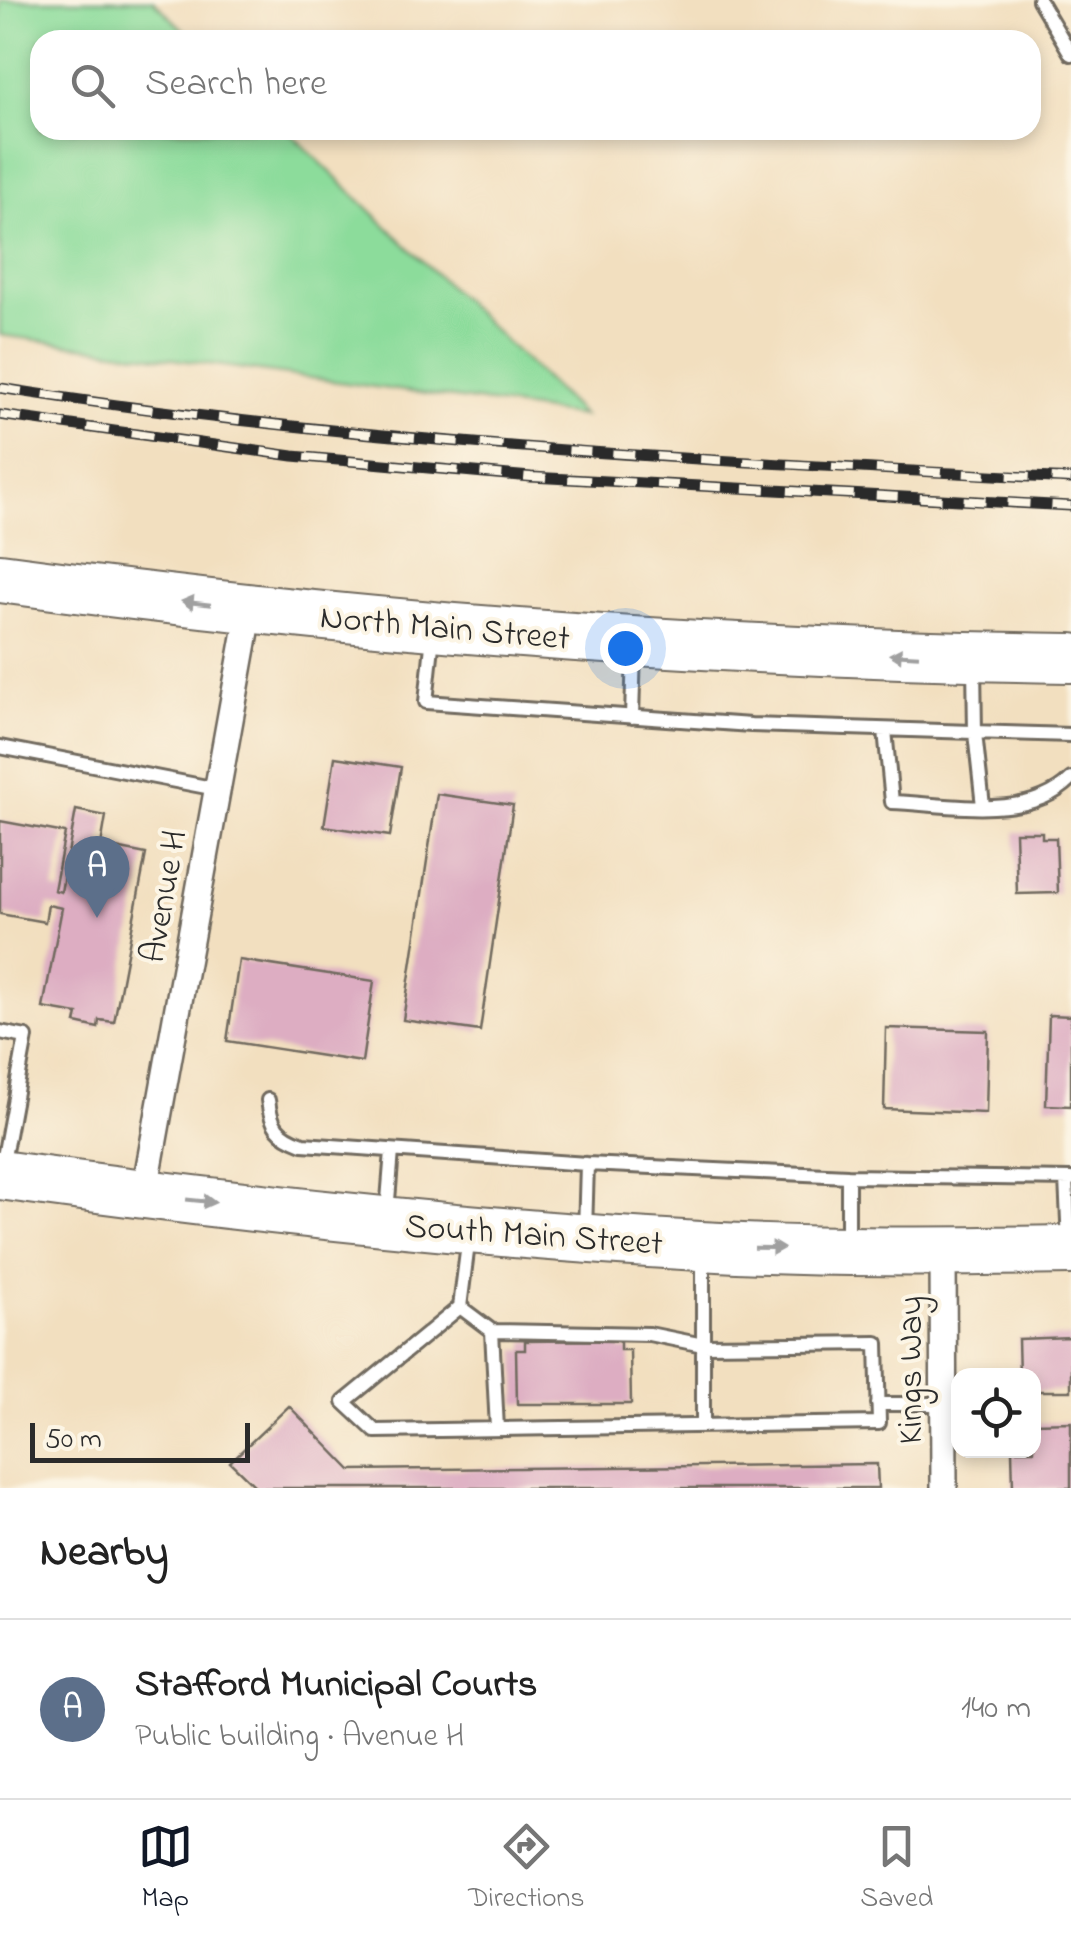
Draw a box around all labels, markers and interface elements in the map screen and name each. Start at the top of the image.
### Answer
search box [30,30,1041,140]
text: Search here [145,57,327,113]
icon: search [65,58,120,113]
street label: North Main Street [318,593,572,666]
one-way arrow [179,595,211,611]
your location [600,623,651,674]
one-way arrow [887,647,919,663]
street label: Avenue H [129,826,202,967]
pin: A [64,836,130,918]
one-way arrow [185,1193,217,1209]
street label: South Main Street [403,1202,665,1271]
one-way arrow [753,1240,785,1256]
street label: Kings Way [887,1296,938,1444]
map controls [951,1368,1041,1458]
button: locate [951,1368,1041,1458]
scale bar [30,1418,250,1462]
text: 50 m [45,1420,102,1461]
text: Nearby [40,1523,168,1584]
text: Stafford Municipal Courts [135,1658,537,1714]
text: A [63,1686,82,1733]
text: 140 m [961,1686,1031,1733]
text: Public building · Avenue H [135,1714,464,1761]
tab: Map [138,1819,193,1920]
tab: Directions [468,1819,585,1920]
tab: Saved [860,1819,933,1920]

